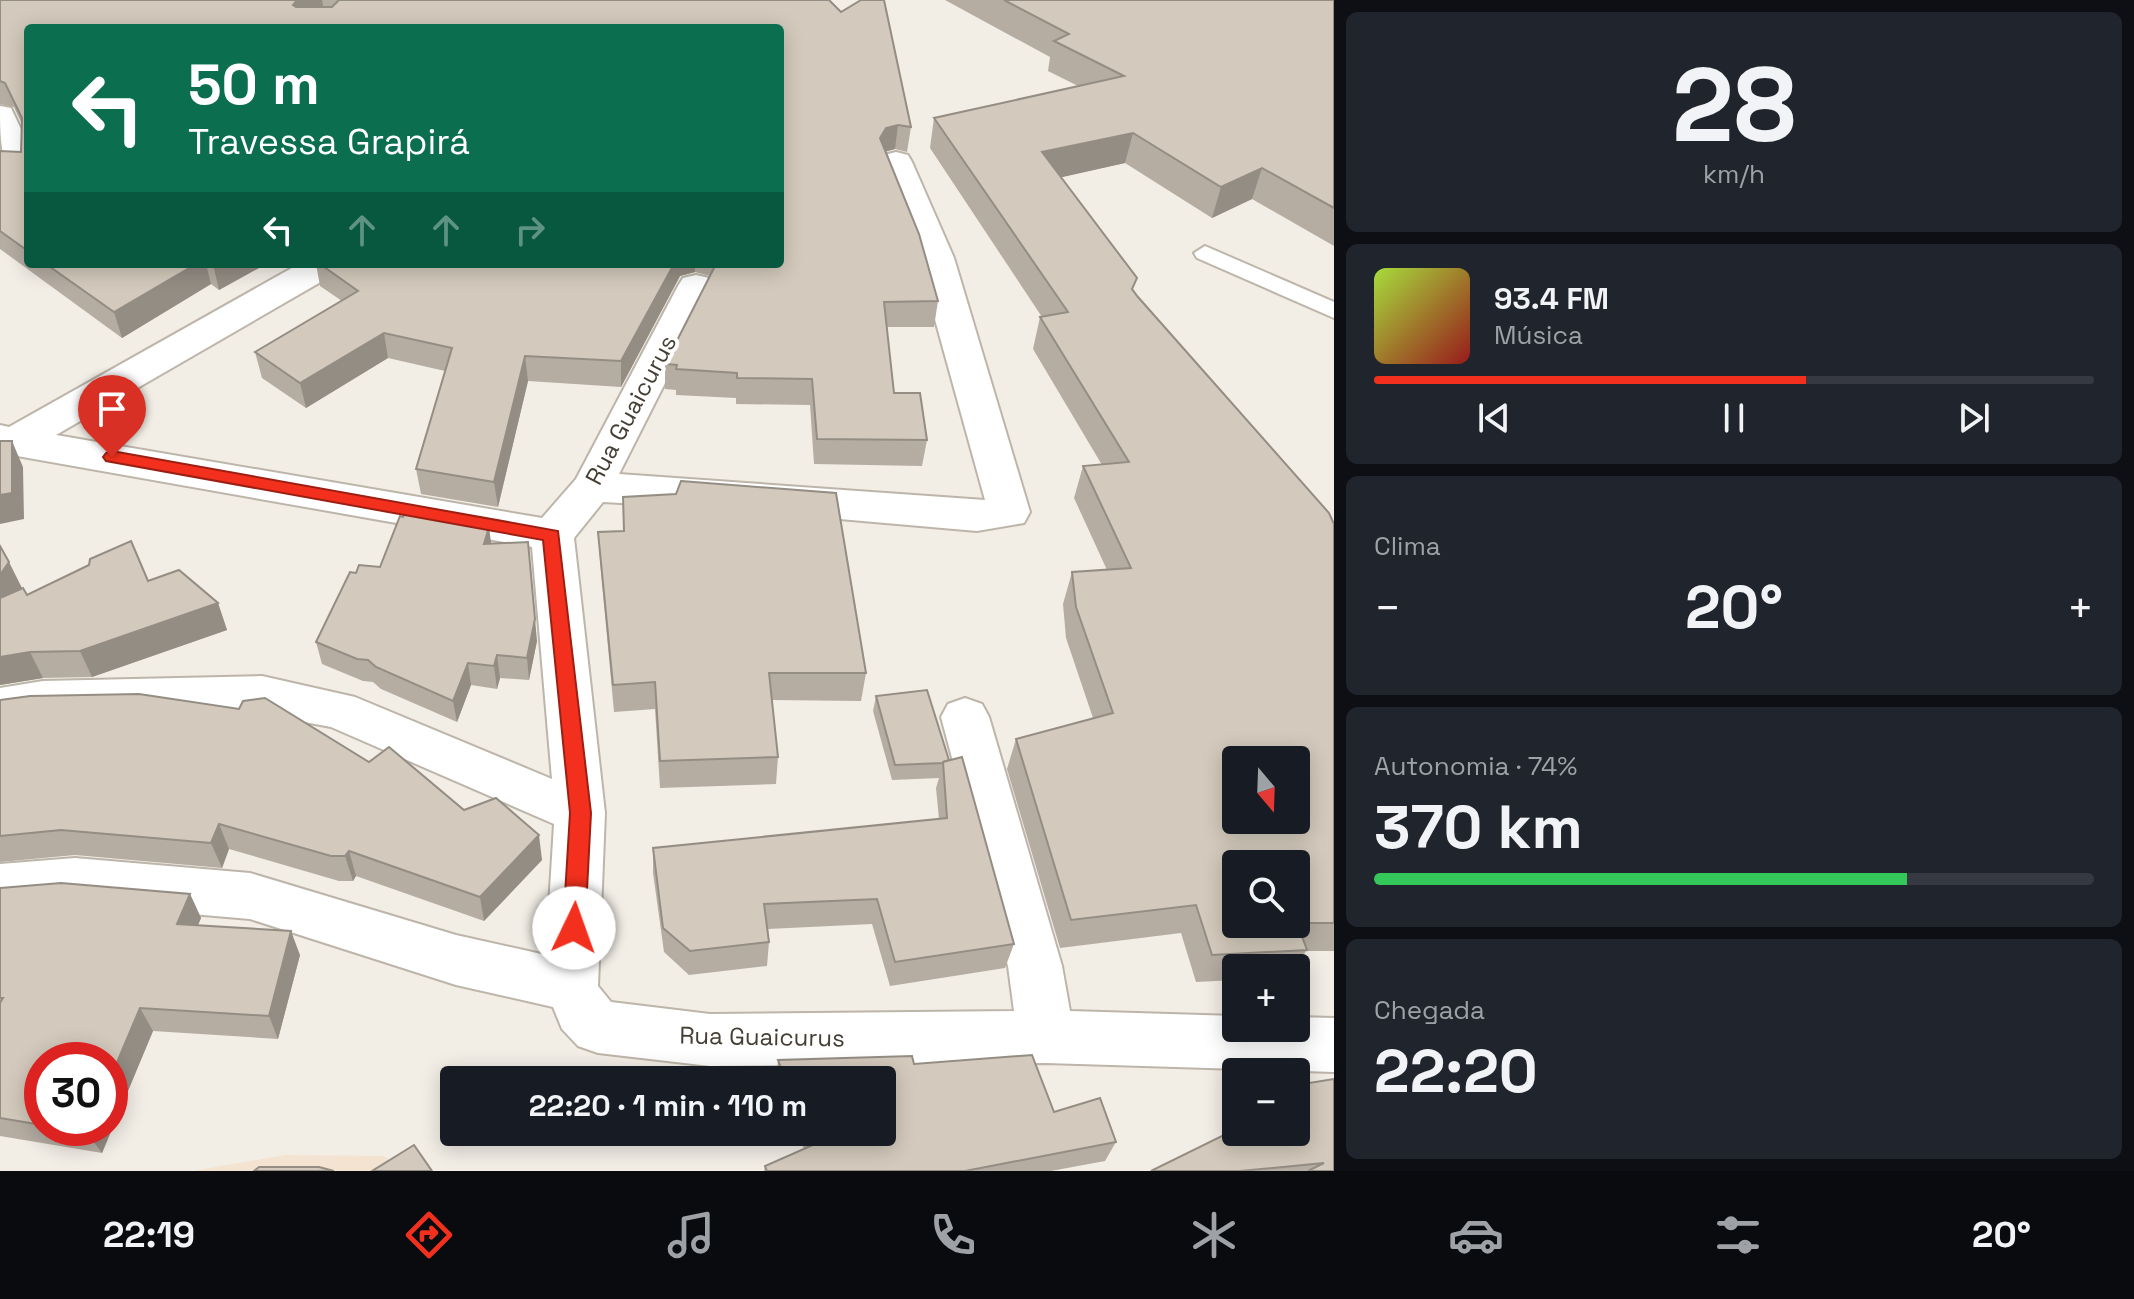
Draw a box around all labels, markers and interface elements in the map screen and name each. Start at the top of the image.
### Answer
text: 28 [1672,39,1796,171]
text: 50 m [188,49,320,120]
icon: left [56,56,160,160]
text: Travessa Grapirá [188,119,470,165]
text: km/h [1703,157,1765,191]
icon: left [256,208,300,252]
icon: ahead [340,208,384,252]
icon: ahead [424,208,468,252]
icon: right [508,208,552,252]
text: 93.4 FM [1494,279,1609,318]
text: Música [1494,318,1583,352]
street label: Rua Guaicurus [578,329,683,490]
pin [78,375,146,457]
icon: arrive [90,387,134,431]
icon: previous [1472,396,1516,440]
icon: pause [1712,396,1756,440]
icon: next [1952,396,1996,440]
text: Clima [1374,529,1441,563]
text: 20° [1685,569,1783,646]
text: − [1374,580,1401,636]
text: + [2067,580,2094,636]
north arrow [1222,746,1310,834]
map controls [1222,746,1310,1146]
text: Autonomia · 74% [1374,749,1577,783]
text: 370 km [1374,789,1583,866]
button: search [1222,850,1310,938]
position arrow [532,886,616,970]
button: + [1222,954,1310,1042]
text: Chegada [1374,993,1485,1027]
street label: Rua Guaicurus [679,1020,845,1053]
text: 22:20 [1374,1033,1538,1110]
speed limit sign: 30 [24,1042,128,1146]
button: − [1222,1058,1310,1146]
text: 22:20 · 1 min · 110 m [529,1086,807,1125]
icon: directions [401,1207,457,1263]
icon: music [663,1207,719,1263]
icon: phone [925,1207,981,1263]
icon: climate [1186,1207,1242,1263]
icon: car [1448,1207,1504,1263]
icon: filters [1710,1207,1766,1263]
text: 22:19 [103,1212,195,1258]
text: 20° [1972,1212,2031,1258]

